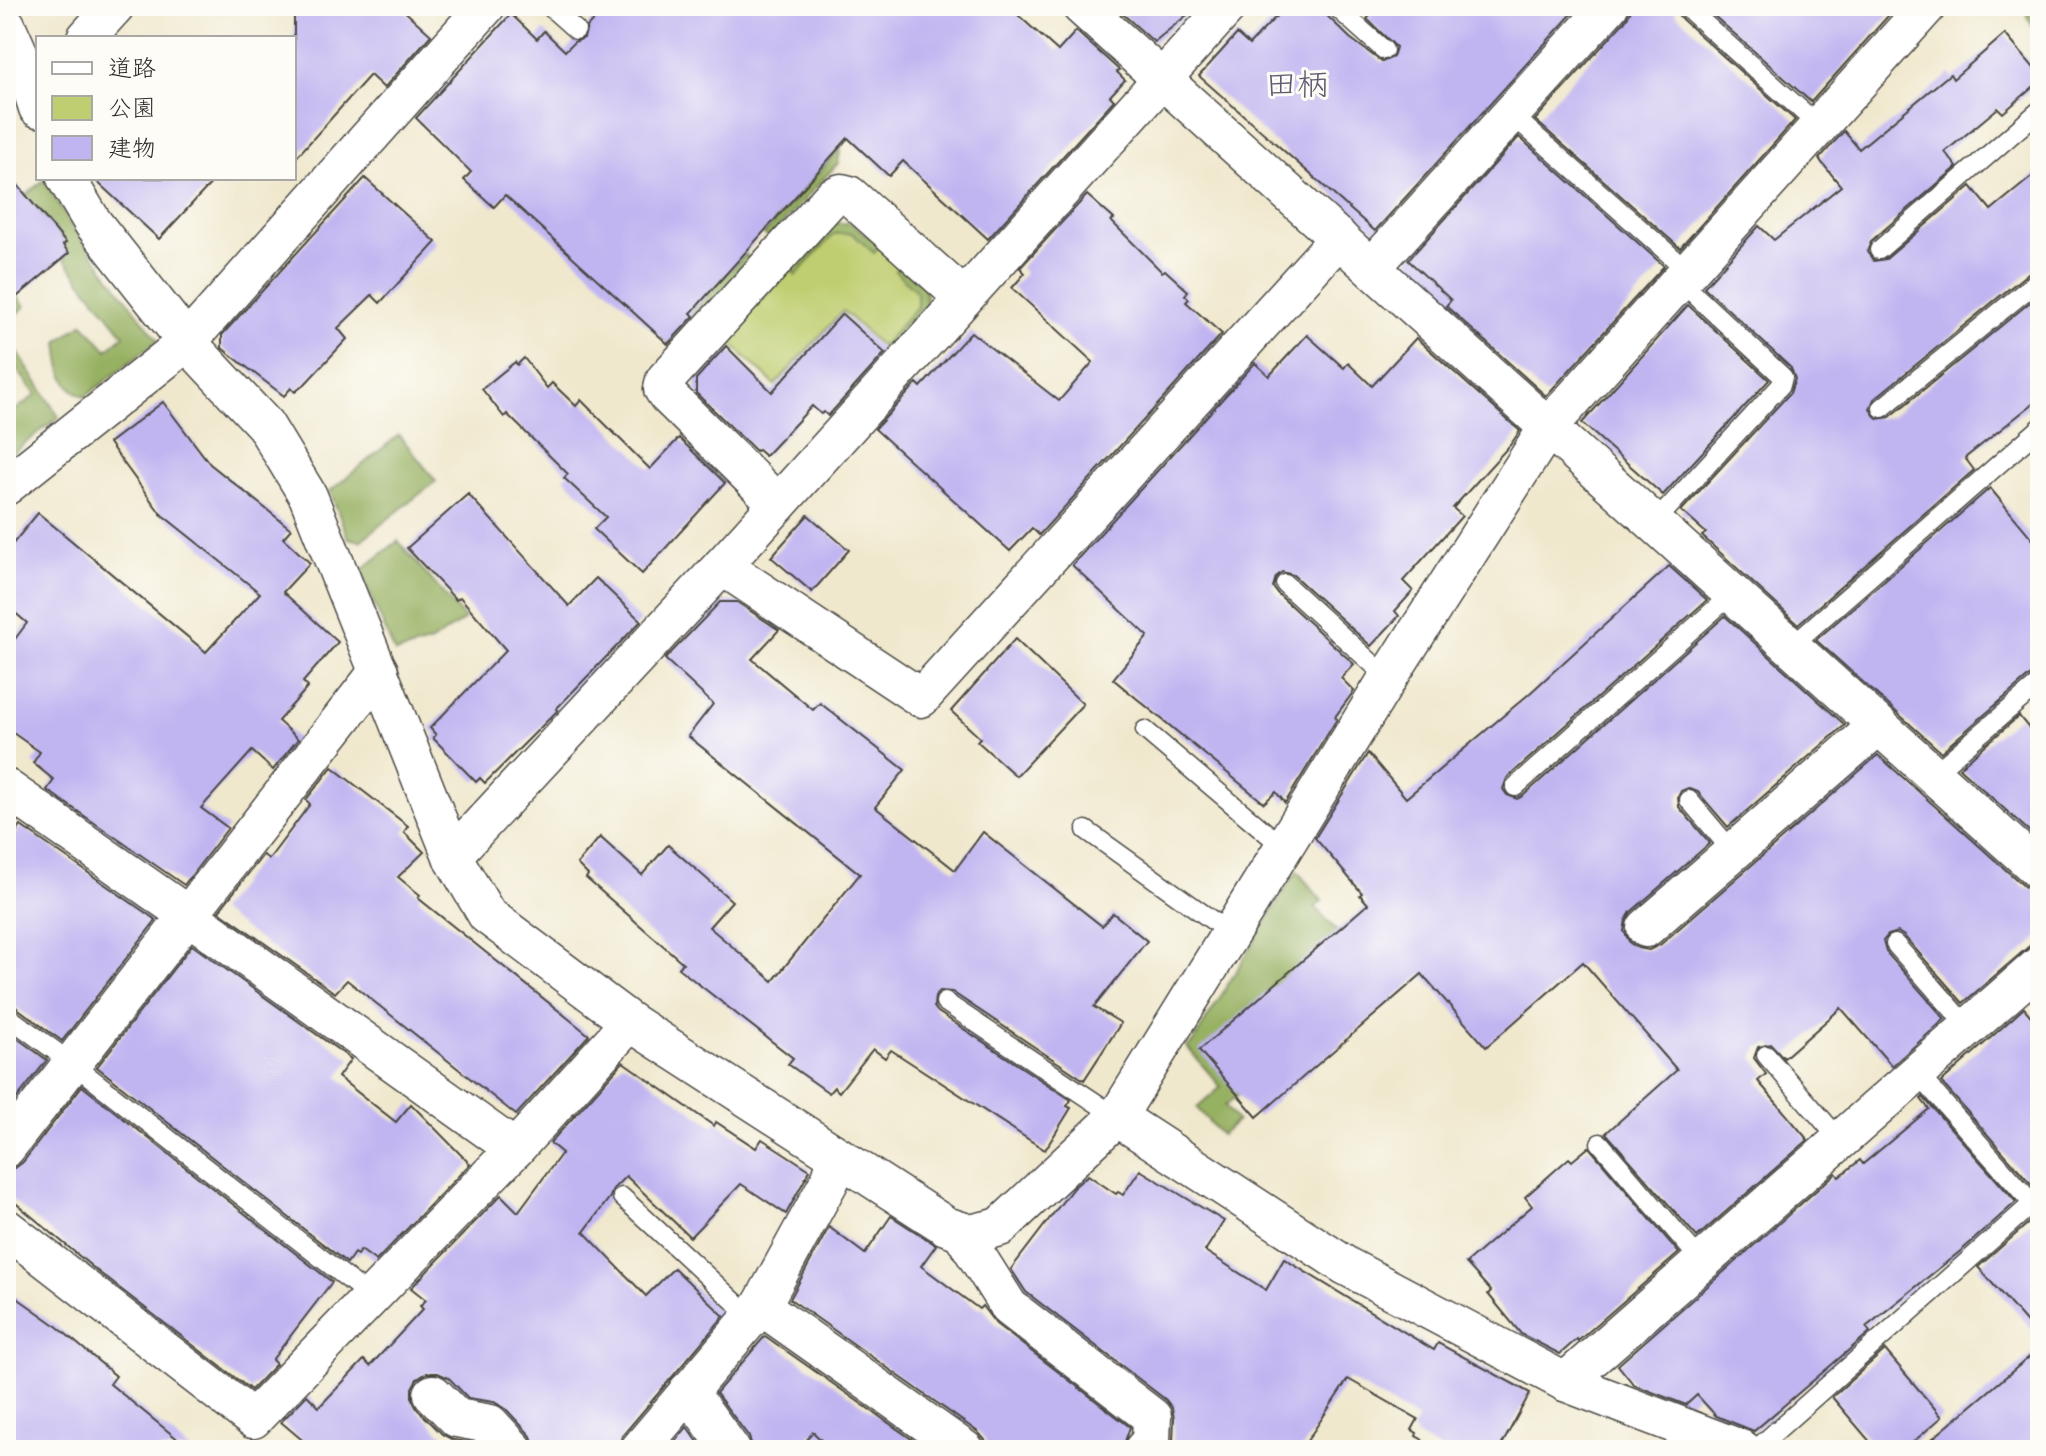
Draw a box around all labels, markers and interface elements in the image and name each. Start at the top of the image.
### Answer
legend [36,36,296,180]
text: 道路 [108,54,156,82]
district label: 田柄 [1265,66,1329,103]
text: 公園 [108,94,156,122]
text: 建物 [108,134,156,162]

